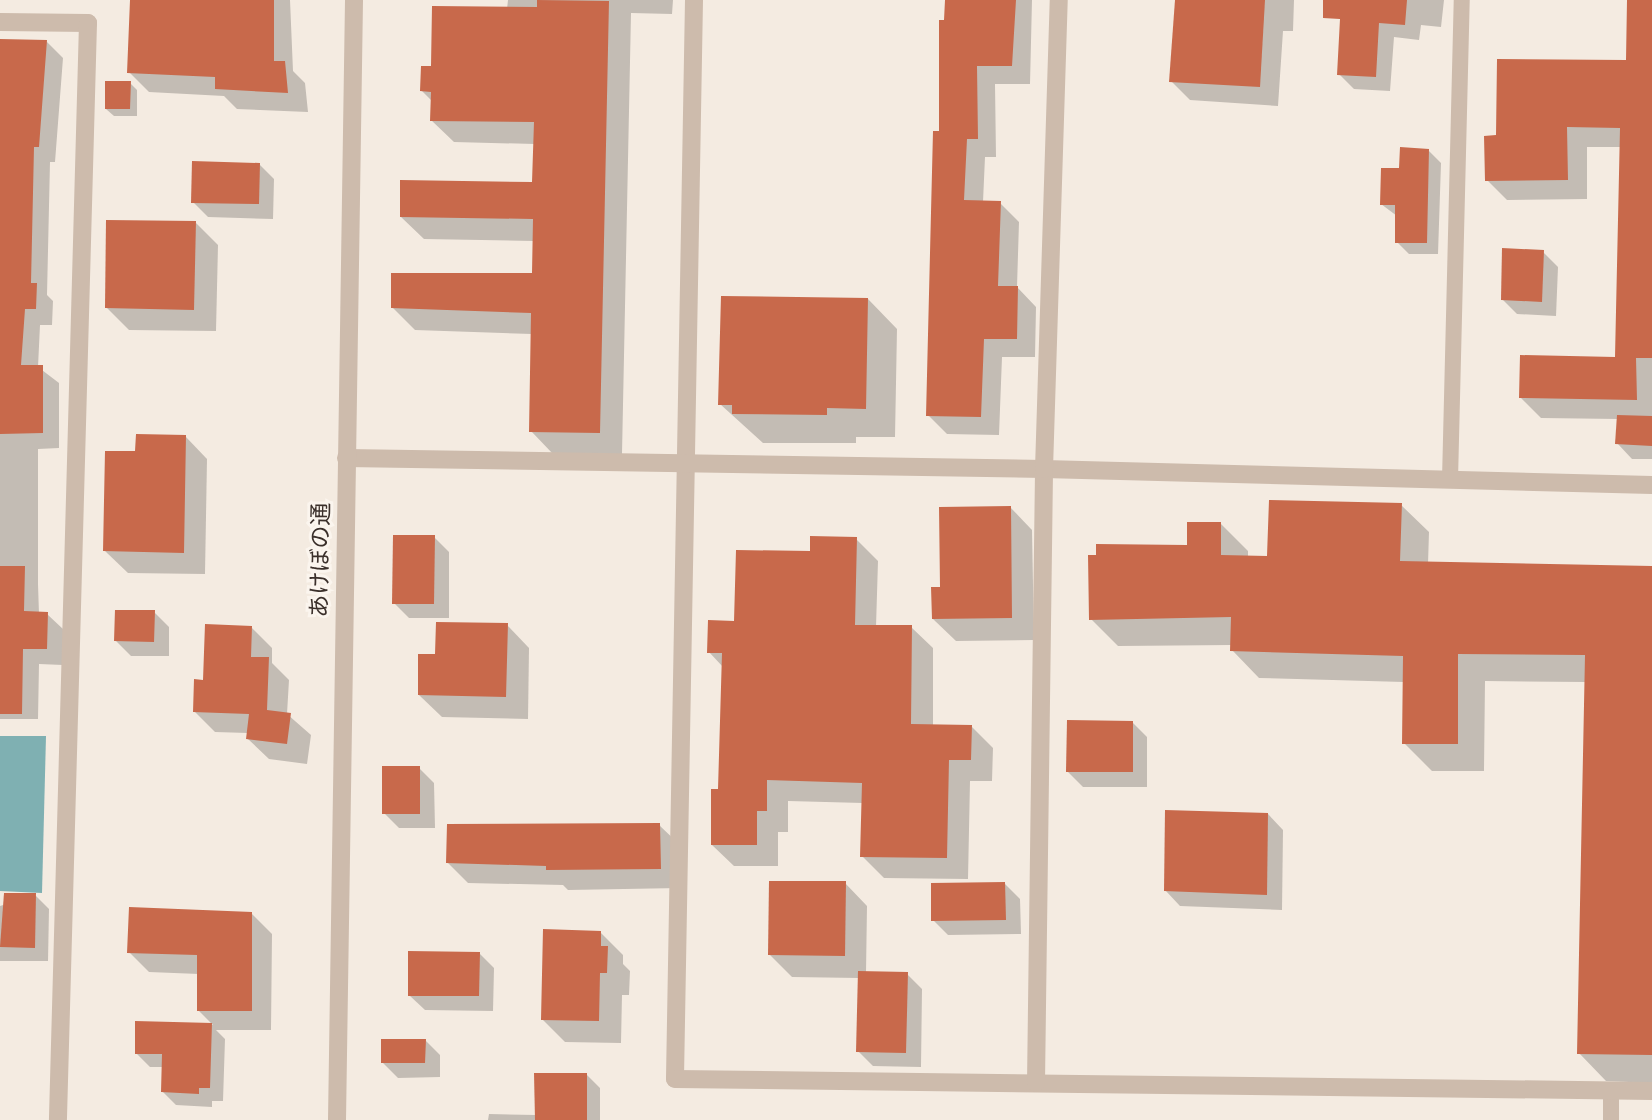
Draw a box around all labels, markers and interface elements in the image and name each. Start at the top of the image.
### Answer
street label: あけぼの通 [305,502,335,618]

